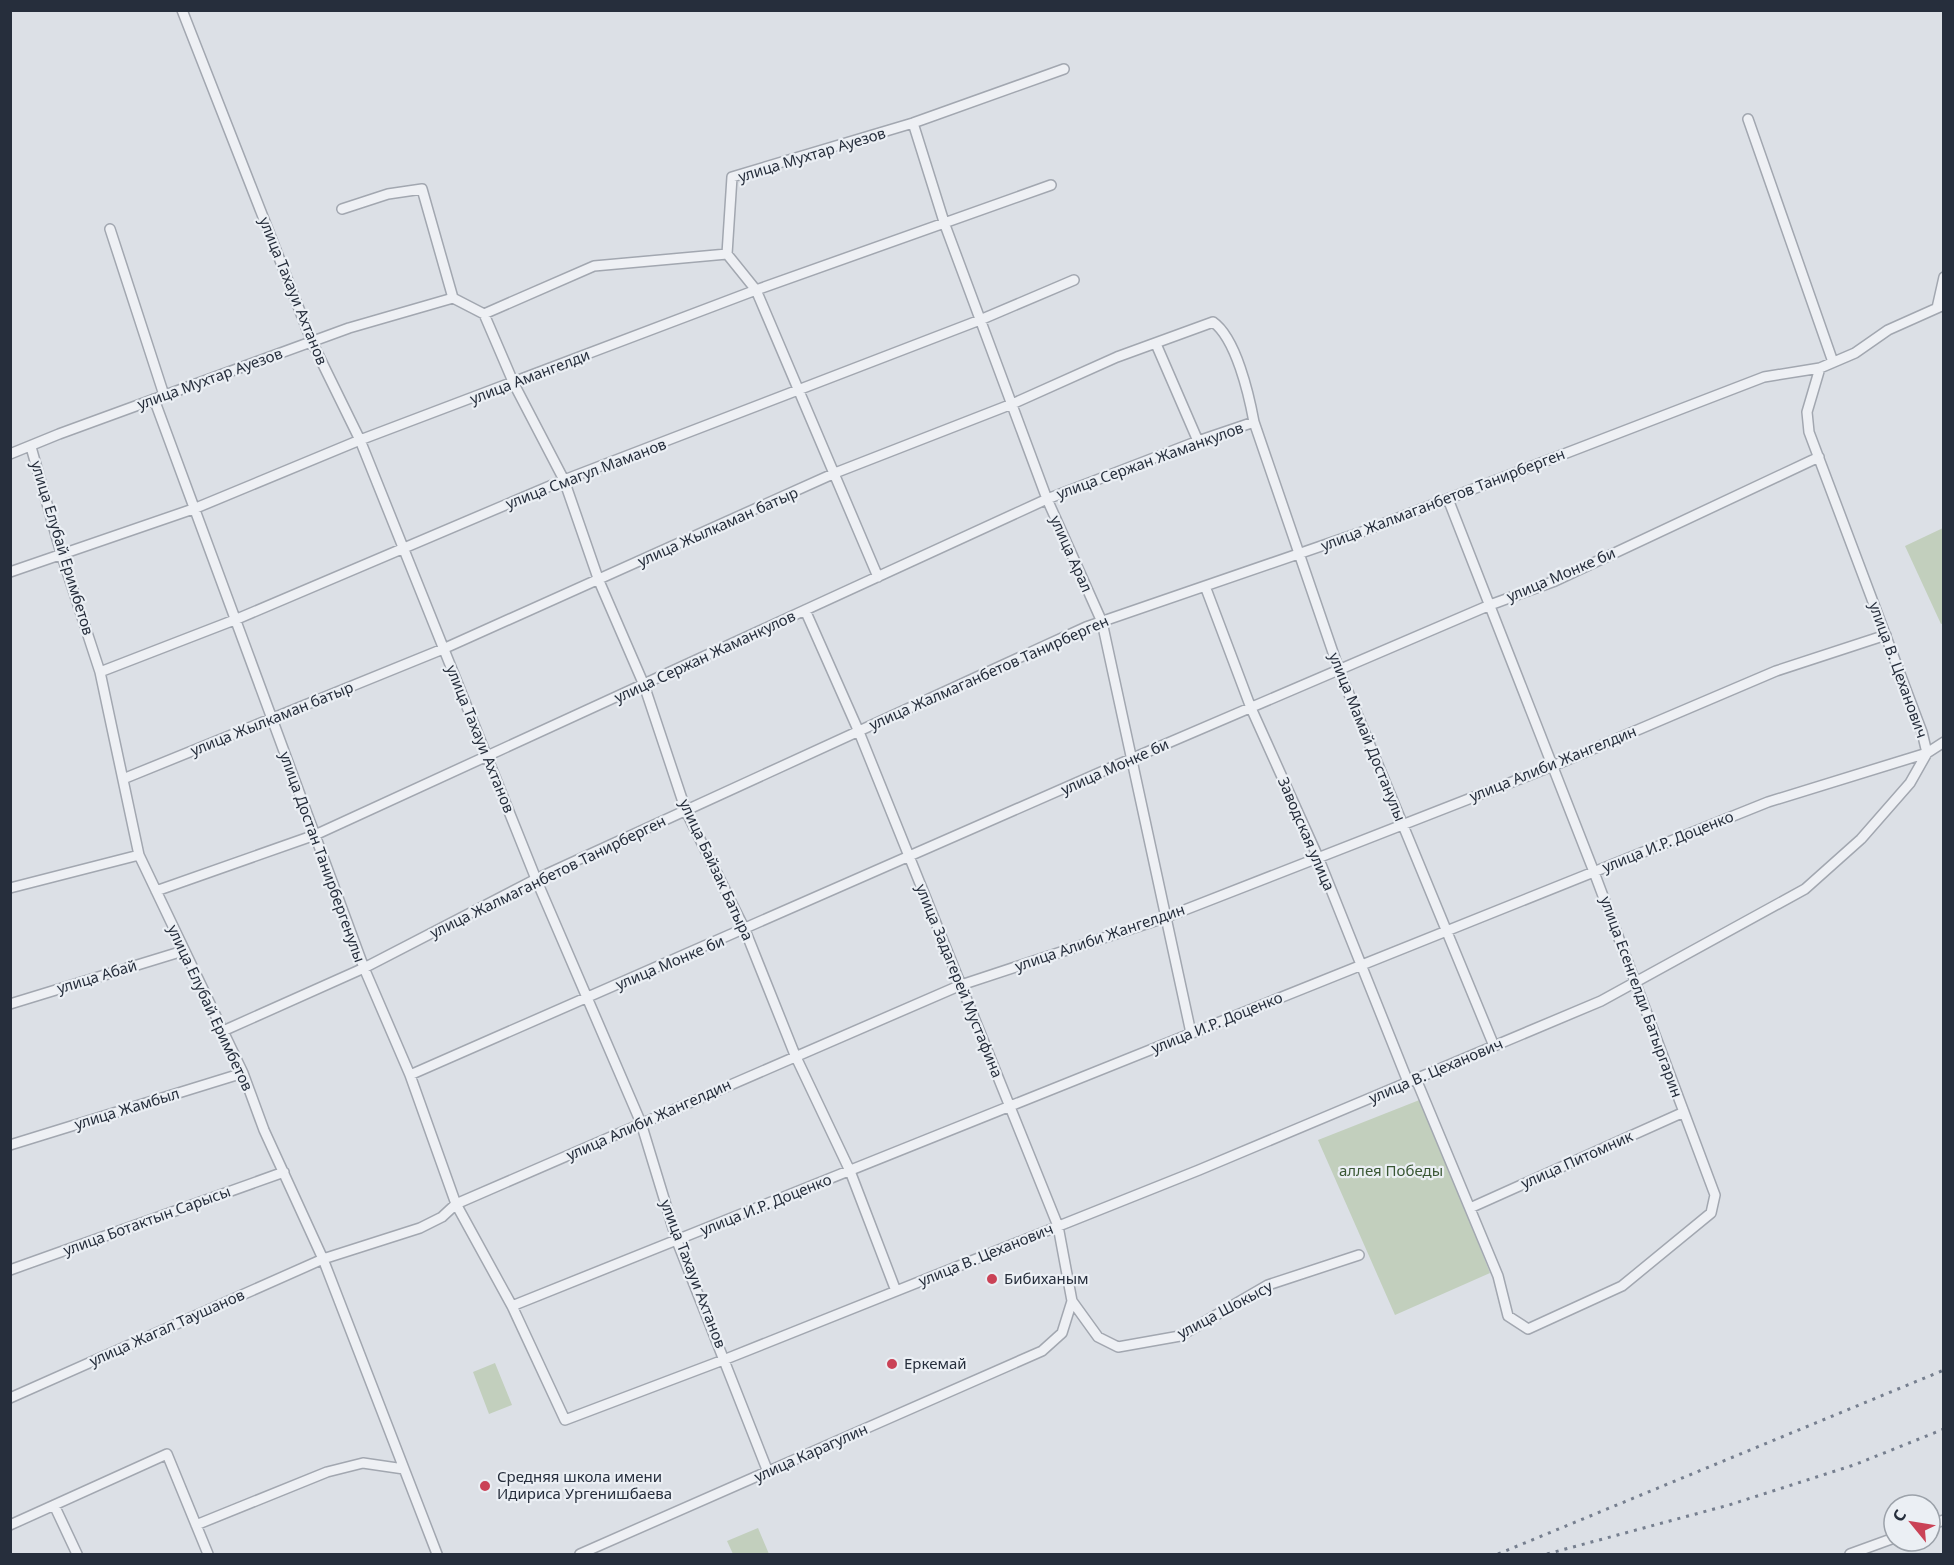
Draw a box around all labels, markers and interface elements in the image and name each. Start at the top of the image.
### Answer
street label: улица Мухтар Ауезов [736,122,888,186]
street label: улица Тахауи Ахтанов [255,214,333,368]
street label: улица Мухтар Ауезов [134,342,285,414]
street label: улица Амангелди [467,344,593,408]
street label: улица Сержан Жаманкулов [1053,417,1246,503]
street label: улица Смагул Маманов [502,433,669,513]
street label: улица Жалмаганбетов Танирберген [1318,443,1568,555]
street label: улица Елубай Еримбетов [27,458,99,637]
street label: улица Жылкаман батыр [634,482,801,571]
street label: улица Арал [1046,512,1098,595]
street label: улица Монке би [1503,542,1618,606]
street label: улица В. Цеханович [1865,599,1933,741]
street label: улица Сержан Жаманкулов [611,605,798,707]
street label: улица Жалмаганбетов Танирберген [866,610,1111,734]
street label: улица Мамай Достанулы [1325,649,1411,824]
street label: улица Тахауи Ахтанов [442,662,520,816]
street label: улица Жылкаман батыр [187,676,356,760]
street label: улица Алиби Жангелдин [1466,720,1639,806]
street label: улица Монке би [1057,733,1172,799]
street label: улица Достан Танирбергенулы [275,748,370,965]
street label: Заводская улица [1274,774,1340,894]
street label: улица Байзак Батыра [675,796,759,944]
street label: улица И.Р. Доценко [1599,806,1736,877]
street label: улица Жалмаганбетов Танирберген [426,810,669,942]
street label: улица Задагерей Мустафина [912,881,1008,1081]
street label: улица Есенгелди Батыргарин [1596,893,1688,1100]
street label: улица Алиби Жангелдин [1012,899,1187,976]
street label: улица Елубай Еримбетов [164,921,258,1094]
street label: улица Монке би [612,930,727,994]
street label: улица Абай [54,954,139,998]
street label: улица И.Р. Доценко [1148,987,1285,1058]
street label: улица В. Цеханович [1366,1033,1506,1107]
street label: улица Алиби Жангелдин [563,1074,734,1165]
street label: улица Жамбыл [72,1083,182,1134]
street label: улица Питомник [1517,1125,1636,1193]
park label: аллея Победы [1339,1160,1443,1180]
street label: улица И.Р. Доценко [697,1169,834,1240]
street label: улица Ботактын Сарысы [60,1181,233,1260]
street label: улица Тахауи Ахтанов [656,1196,732,1351]
street label: улица В. Цеханович [915,1218,1056,1290]
place label: Бибиханым [1004,1268,1089,1288]
marker: Бибиханым [985,1272,999,1286]
street label: улица Шокысу [1173,1275,1276,1343]
street label: улица Жагал Таушанов [86,1284,247,1370]
place label: Еркемай [904,1353,967,1373]
marker: Еркемай [885,1357,899,1371]
street label: улица Карагулин [751,1418,871,1486]
place label: Средняя школа имени Идириса Ургенишбаева [497,1466,672,1503]
marker: Средняя школа имени Идириса Ургенишбаева [478,1479,492,1493]
north arrow [1882,1493,1942,1553]
text: С [1887,1506,1911,1525]

